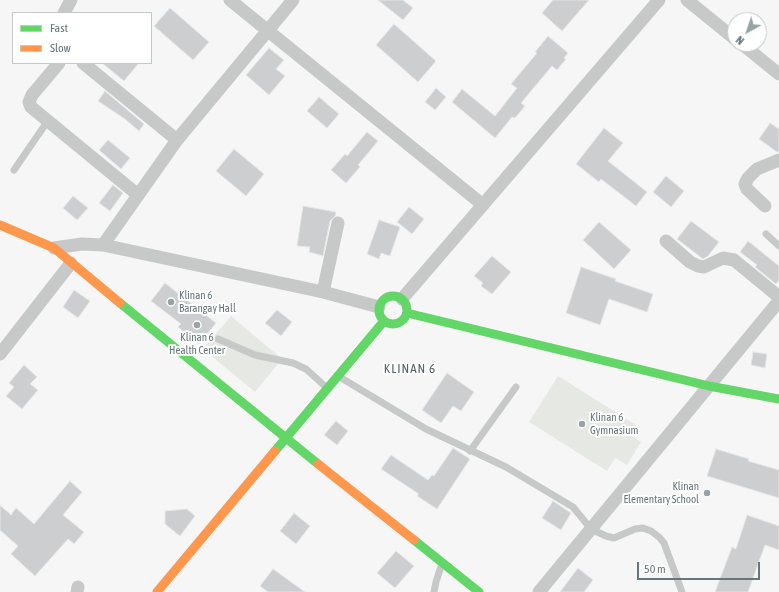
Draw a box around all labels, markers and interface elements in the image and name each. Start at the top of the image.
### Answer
legend [12,12,152,64]
north arrow [727,12,767,52]
text: Fast [50,21,68,35]
text: N [734,34,746,47]
text: Slow [50,41,71,55]
place label: Klinan 6 Barangay Hall [179,289,236,315]
marker: Klinan 6 Barangay Hall [166,297,176,307]
marker: Klinan 6 Health Center [192,320,202,330]
place label: Klinan 6 Health Center [169,331,225,357]
district label: KLINAN 6 [384,361,436,377]
place label: Klinan 6 Gymnasium [590,411,638,437]
marker: Klinan 6 Gymnasium [577,419,587,429]
place label: Klinan Elementary School [623,480,699,506]
marker: Klinan Elementary School [702,488,712,498]
scale bar [639,554,762,580]
text: 50 m [644,562,666,576]

